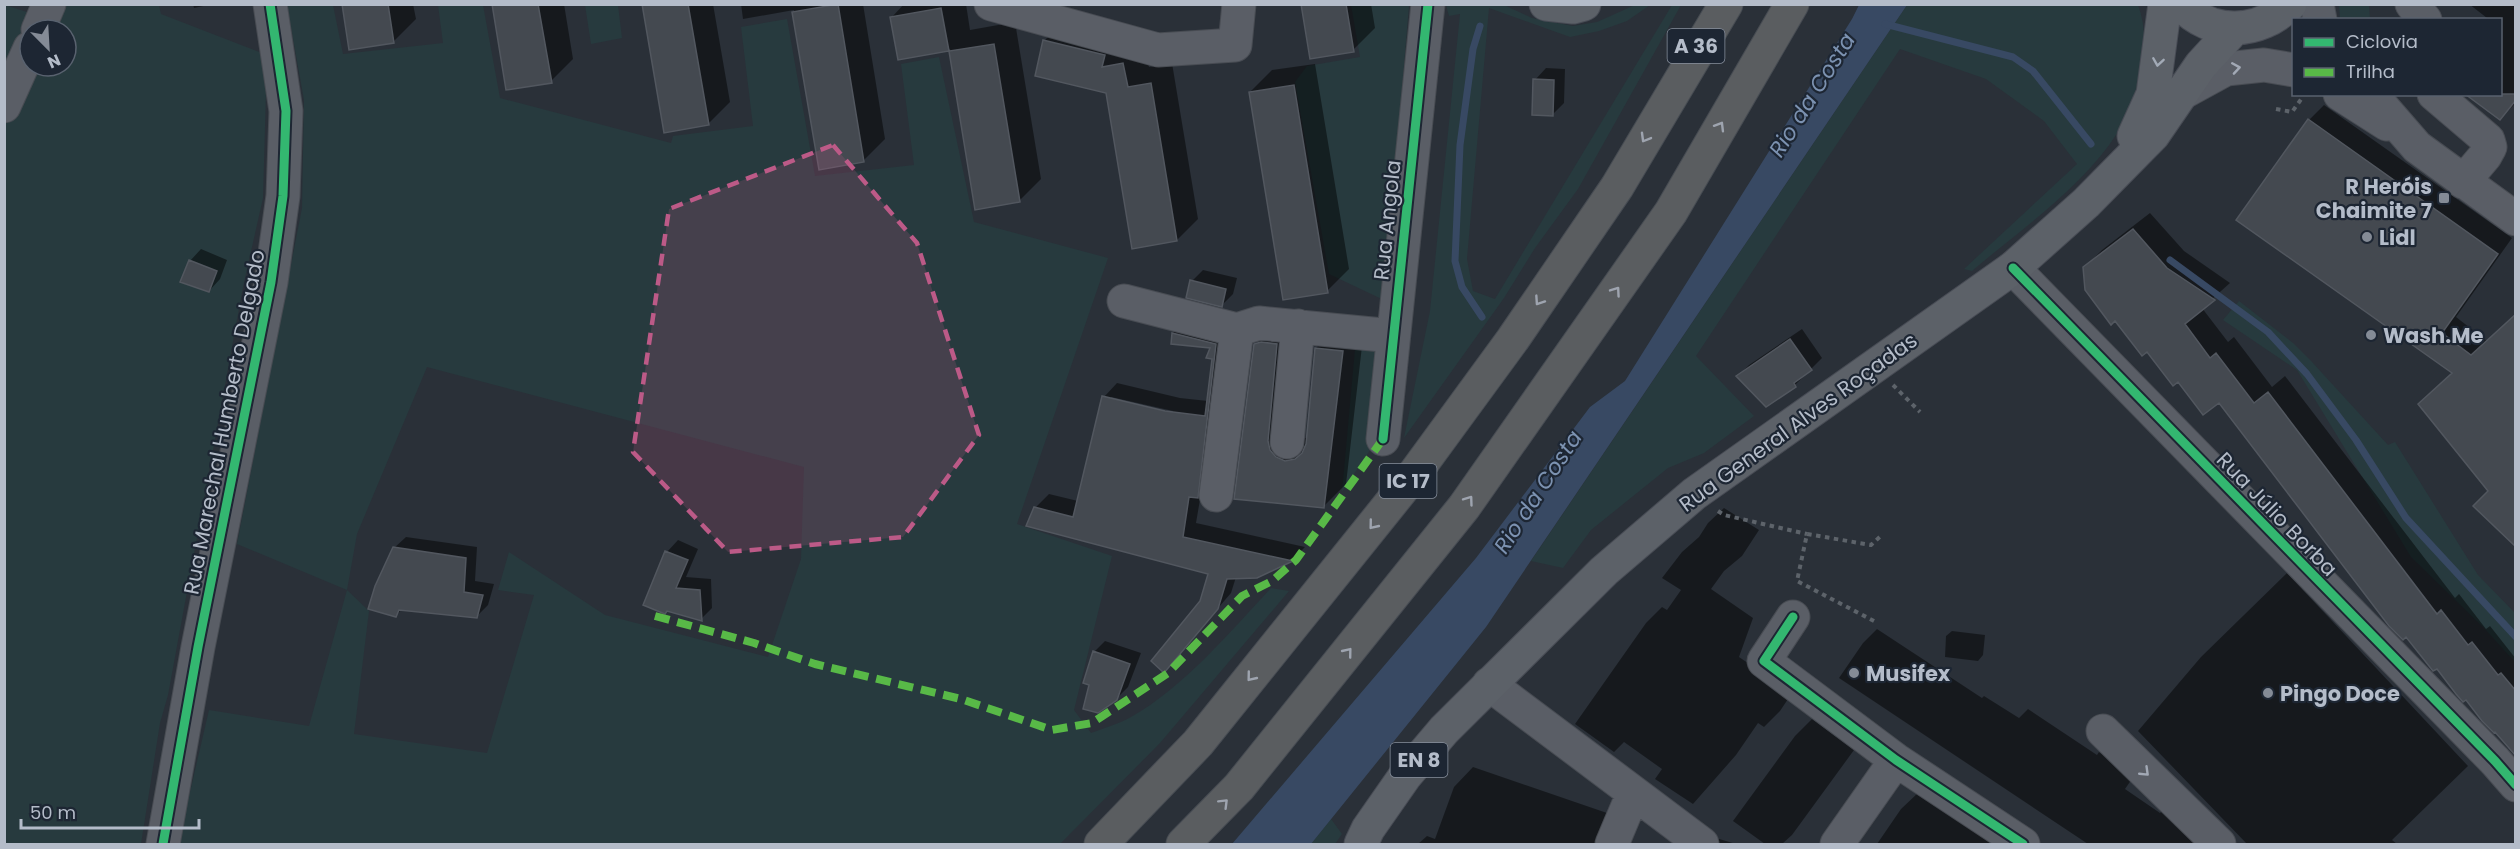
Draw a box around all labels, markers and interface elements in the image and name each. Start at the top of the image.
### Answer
north arrow [18,18,78,78]
legend [2292,18,2502,96]
water label: Rio da Costa [1761,27,1863,163]
road number: A 36 [1668,29,1724,63]
text: Ciclovia [2346,29,2418,54]
text: N [44,48,64,74]
one-way arrow [2152,58,2164,67]
text: Trilha [2346,59,2395,84]
one-way arrow [2231,62,2241,75]
one-way arrow [1713,122,1724,132]
one-way arrow [1641,132,1653,142]
street label: Rua Angola [1366,159,1408,281]
place label: R Heróis Chaimite 7 [2316,172,2432,225]
marker: R Heróis Chaimite 7 [2437,191,2451,205]
place label: Lidl [2379,223,2416,252]
marker: Lidl [2360,230,2374,244]
street label: Rua Marechal Humberto Delgado [176,247,272,597]
one-way arrow [1609,287,1620,298]
one-way arrow [1535,295,1546,306]
place label: Wash.Me [2383,321,2483,350]
street label: Rua General Alves Roçadas [1673,326,1923,518]
marker: Wash.Me [2364,328,2378,342]
water label: Rio da Costa [1487,424,1590,560]
street label: Rua Júlio Borba [2210,445,2344,583]
road number: IC 17 [1380,464,1436,498]
one-way arrow [1462,495,1473,506]
one-way arrow [1369,518,1380,529]
one-way arrow [1340,648,1351,659]
place label: Musifex [1866,659,1951,688]
marker: Musifex [1847,666,1861,680]
one-way arrow [1248,671,1259,682]
place label: Pingo Doce [2280,679,2400,708]
marker: Pingo Doce [2261,686,2275,700]
road number: EN 8 [1390,743,1448,777]
one-way arrow [2138,765,2148,776]
scale bar [21,792,200,830]
one-way arrow [1217,799,1228,809]
text: 50 m [30,800,76,825]

